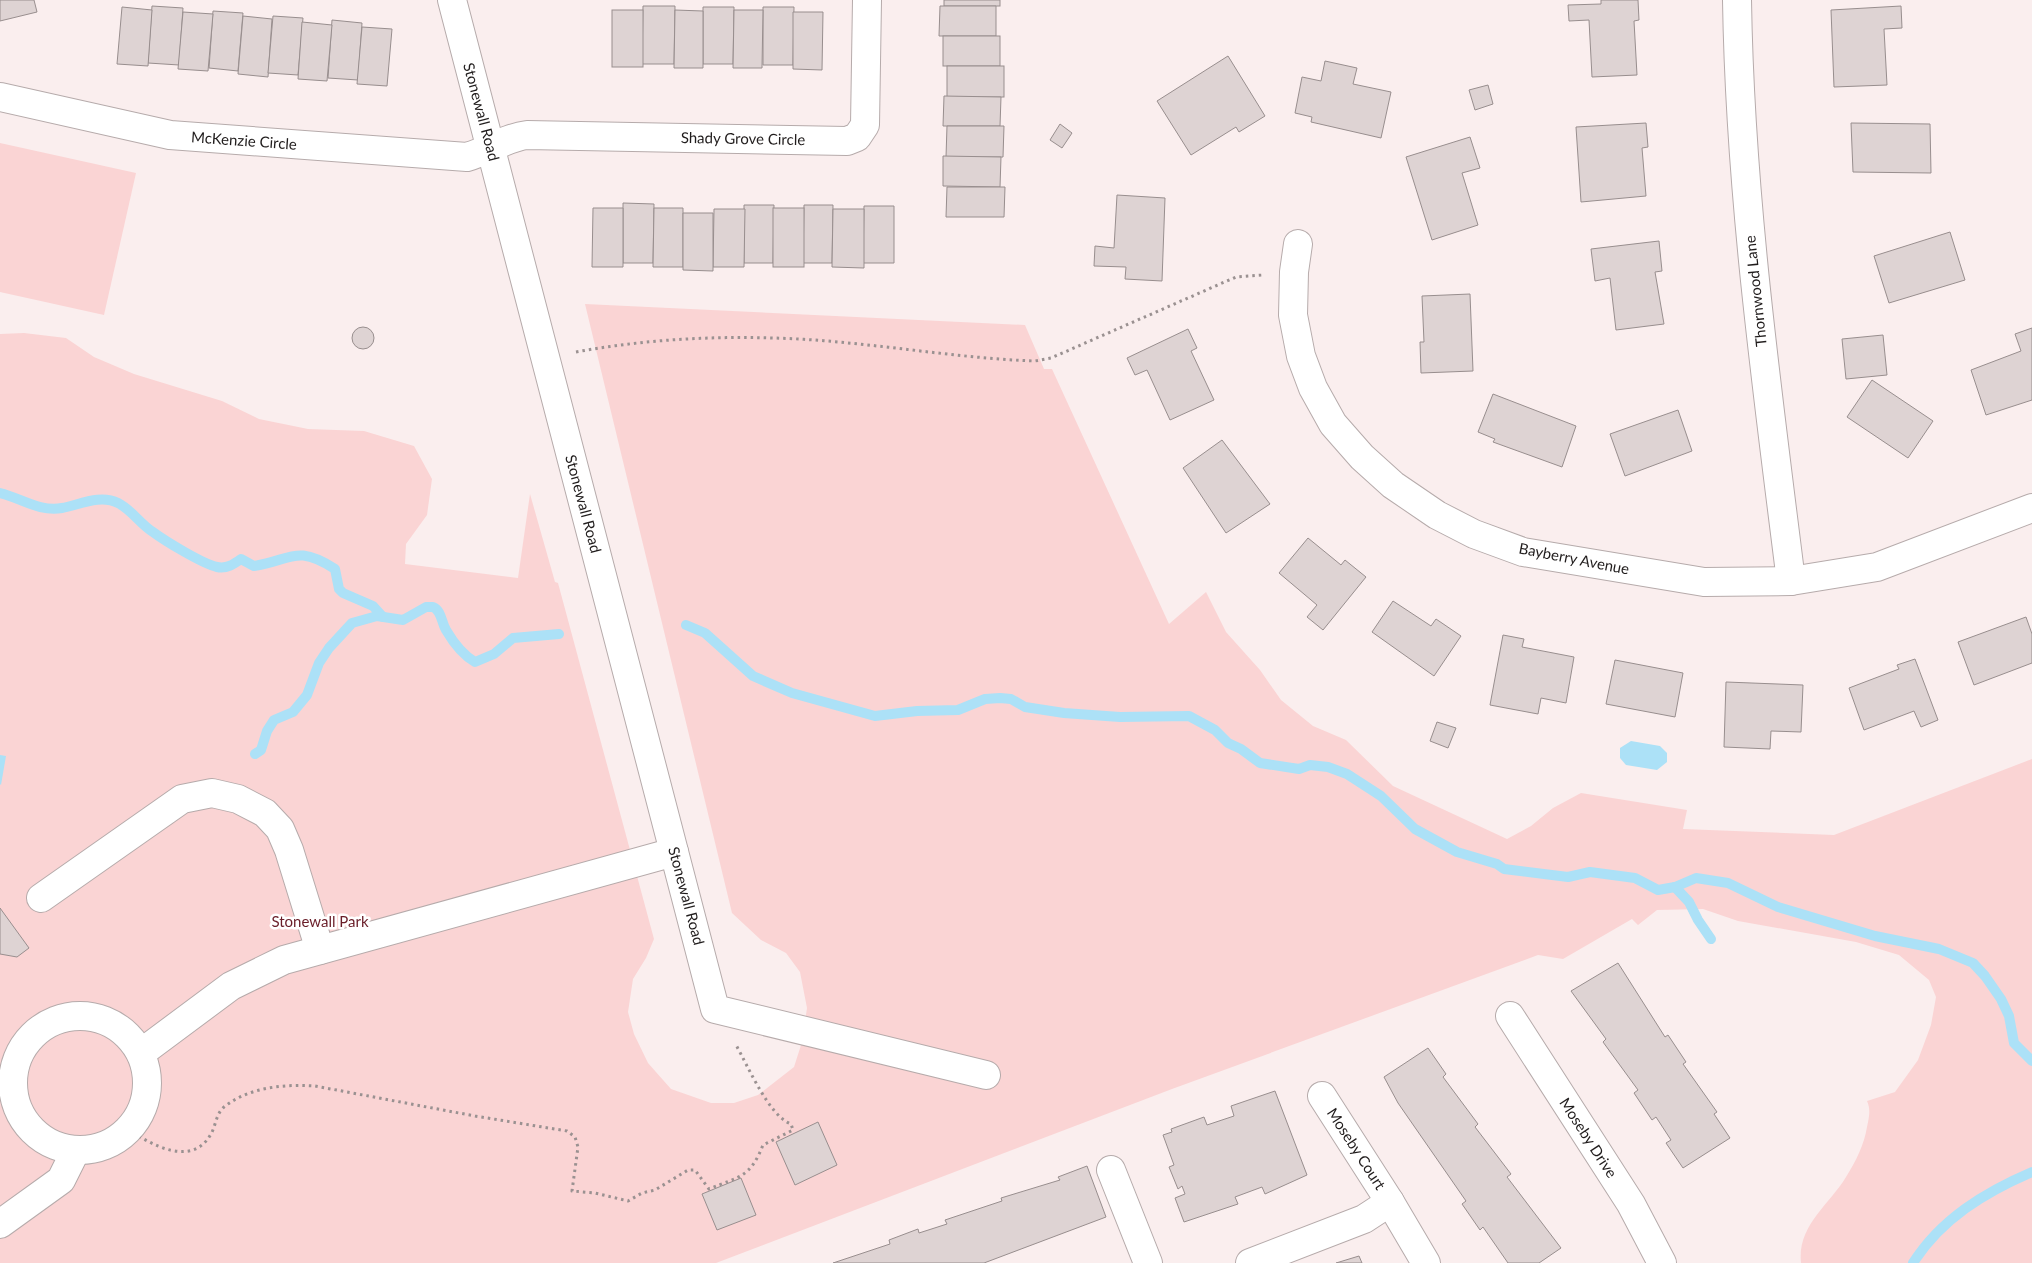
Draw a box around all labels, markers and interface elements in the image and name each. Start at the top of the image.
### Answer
street label: Stonewall Road [460,61,504,163]
street label: McKenzie Circle [191,127,298,153]
street label: Shady Grove Circle [681,128,805,148]
street label: Thornwood Lane [1740,235,1770,348]
street label: Stonewall Road [562,453,606,555]
street label: Bayberry Avenue [1517,538,1631,578]
street label: Stonewall Road [665,845,709,947]
park label: Stonewall Park [271,912,369,930]
street label: Moseby Drive [1556,1094,1621,1181]
street label: Moseby Court [1324,1104,1390,1193]

